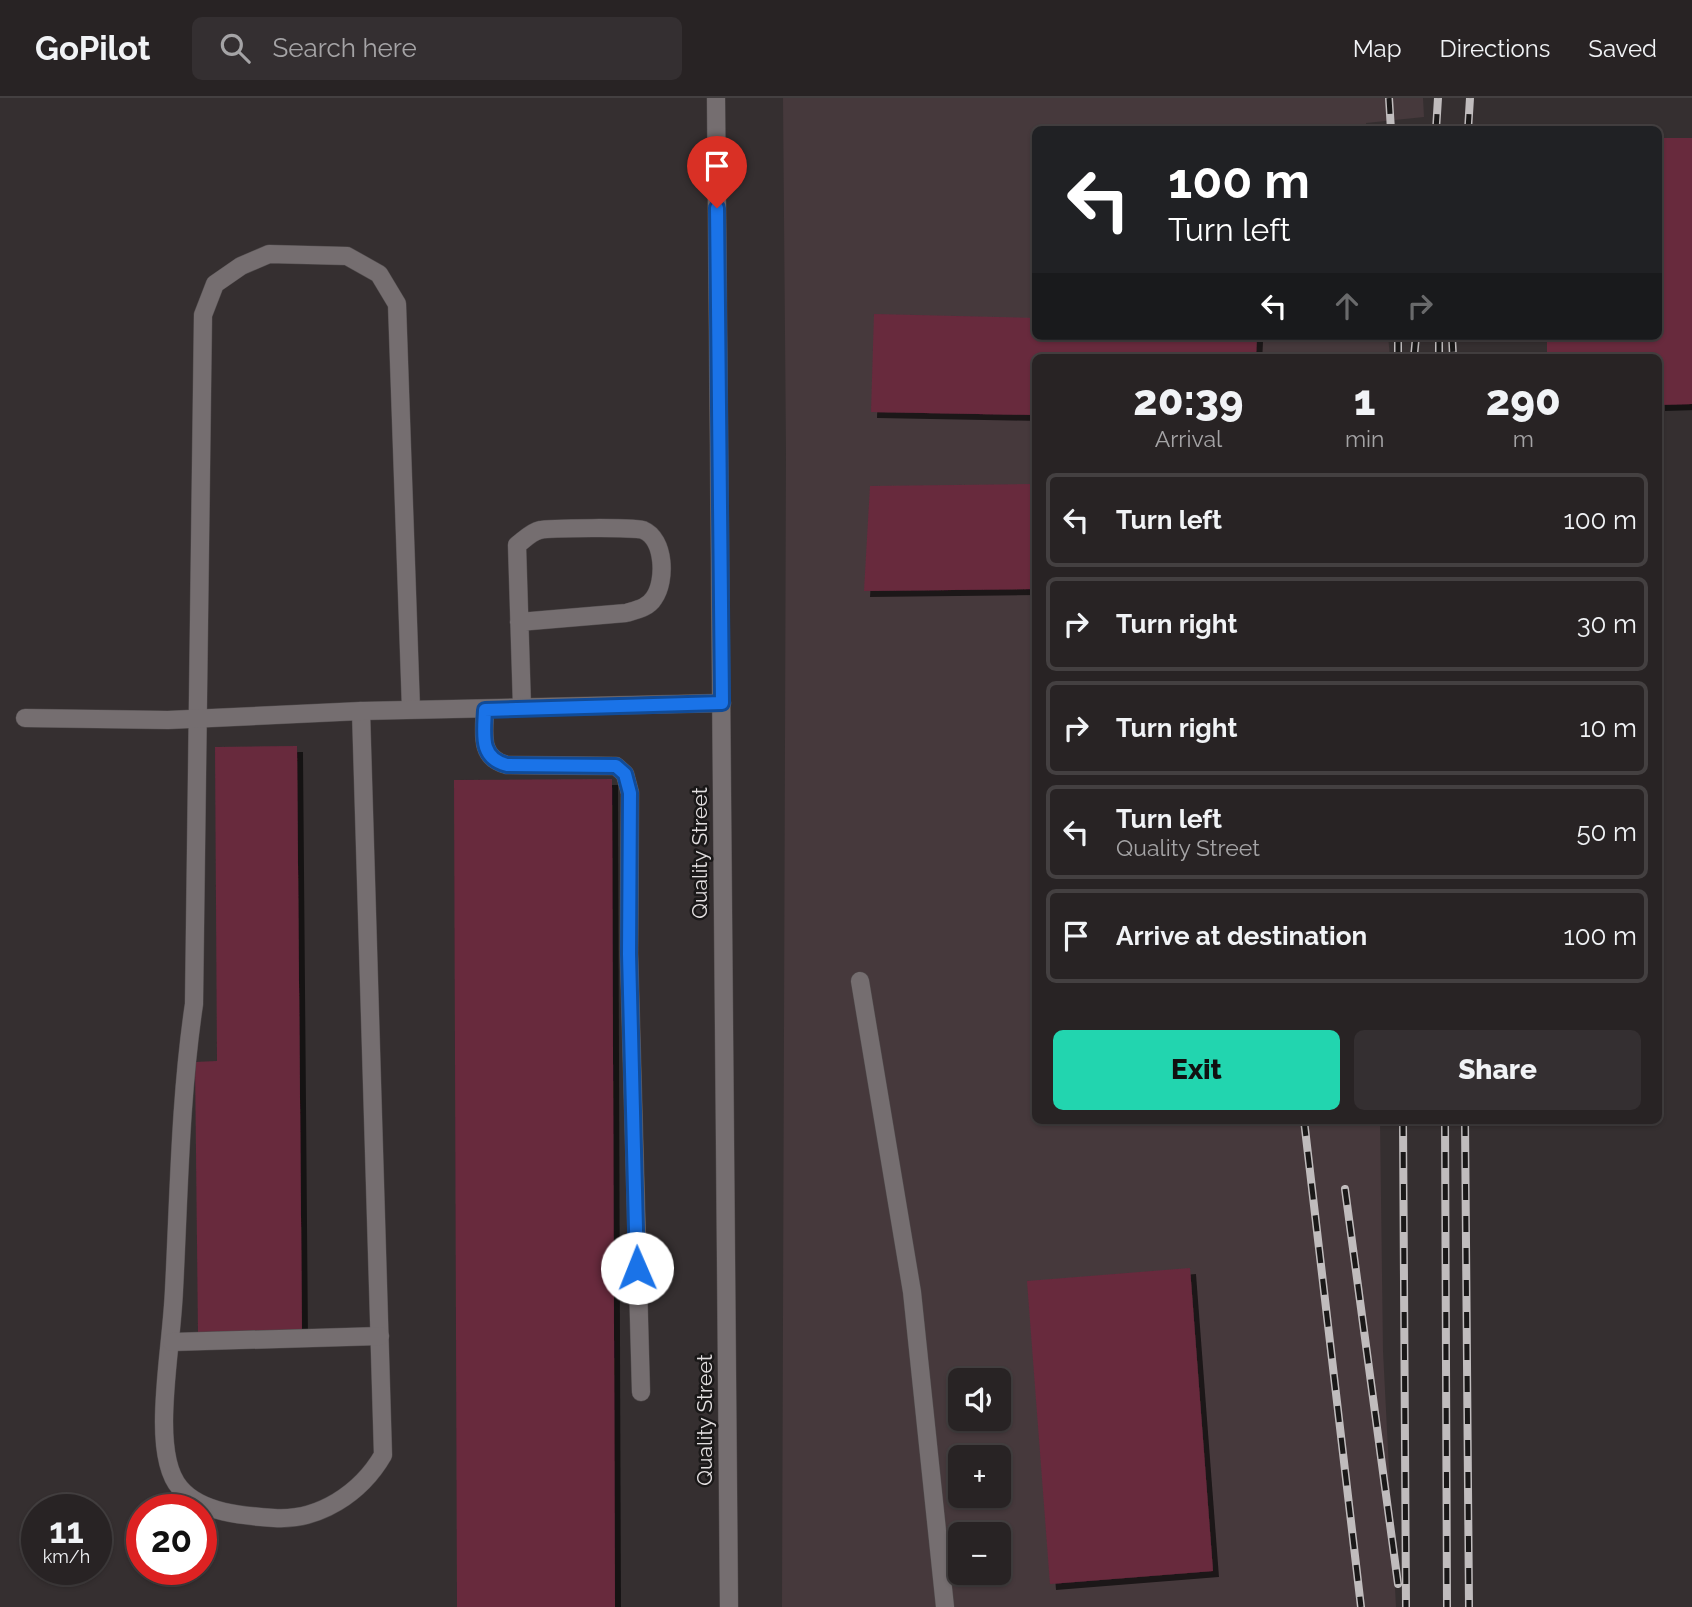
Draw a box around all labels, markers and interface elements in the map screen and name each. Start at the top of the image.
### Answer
search box [192,17,682,80]
text: GoPilot [35,29,150,68]
icon: search [216,29,254,67]
text: Search here [272,33,417,63]
text: Map [1353,34,1402,63]
text: Directions [1440,34,1550,63]
text: Saved [1588,34,1657,63]
pin [687,136,747,208]
icon: arrive [698,147,736,185]
text: 100 m [1168,152,1310,209]
icon: left [1053,154,1144,245]
text: Turn left [1168,211,1290,248]
icon: left [1255,287,1293,325]
icon: ahead [1328,287,1366,325]
icon: right [1401,287,1439,325]
text: 20:39 [1133,376,1244,425]
text: 1 [1354,376,1376,425]
text: 290 [1486,376,1561,425]
text: Arrival [1155,425,1222,452]
text: min [1345,425,1384,452]
text: m [1513,425,1534,452]
icon: left [1057,501,1095,539]
text: Turn left [1116,505,1222,535]
text: 100 m [1564,505,1637,535]
icon: right [1057,605,1095,643]
text: Turn right [1116,609,1237,639]
text: 30 m [1577,609,1637,639]
icon: right [1057,709,1095,747]
text: Turn right [1116,713,1237,743]
text: 10 m [1579,713,1637,743]
street label: Quality Street [687,787,712,919]
text: Turn left [1116,804,1222,834]
icon: left [1057,813,1095,851]
text: 50 m [1576,817,1637,847]
text: Quality Street [1116,834,1260,861]
icon: arrive [1057,917,1095,955]
text: Arrive at destination [1116,921,1367,951]
text: 100 m [1564,921,1637,951]
button: Exit [1053,1030,1340,1110]
button: Share [1354,1030,1641,1110]
position arrow [600,1231,674,1305]
street label: Quality Street [692,1354,717,1486]
map controls [948,1368,1011,1585]
button: sound [948,1368,1011,1431]
button: + [948,1445,1011,1508]
speed limit sign: 20 [126,1494,217,1585]
text: 11 [49,1510,84,1551]
button: − [948,1522,1011,1585]
text: km/h [43,1546,90,1567]

